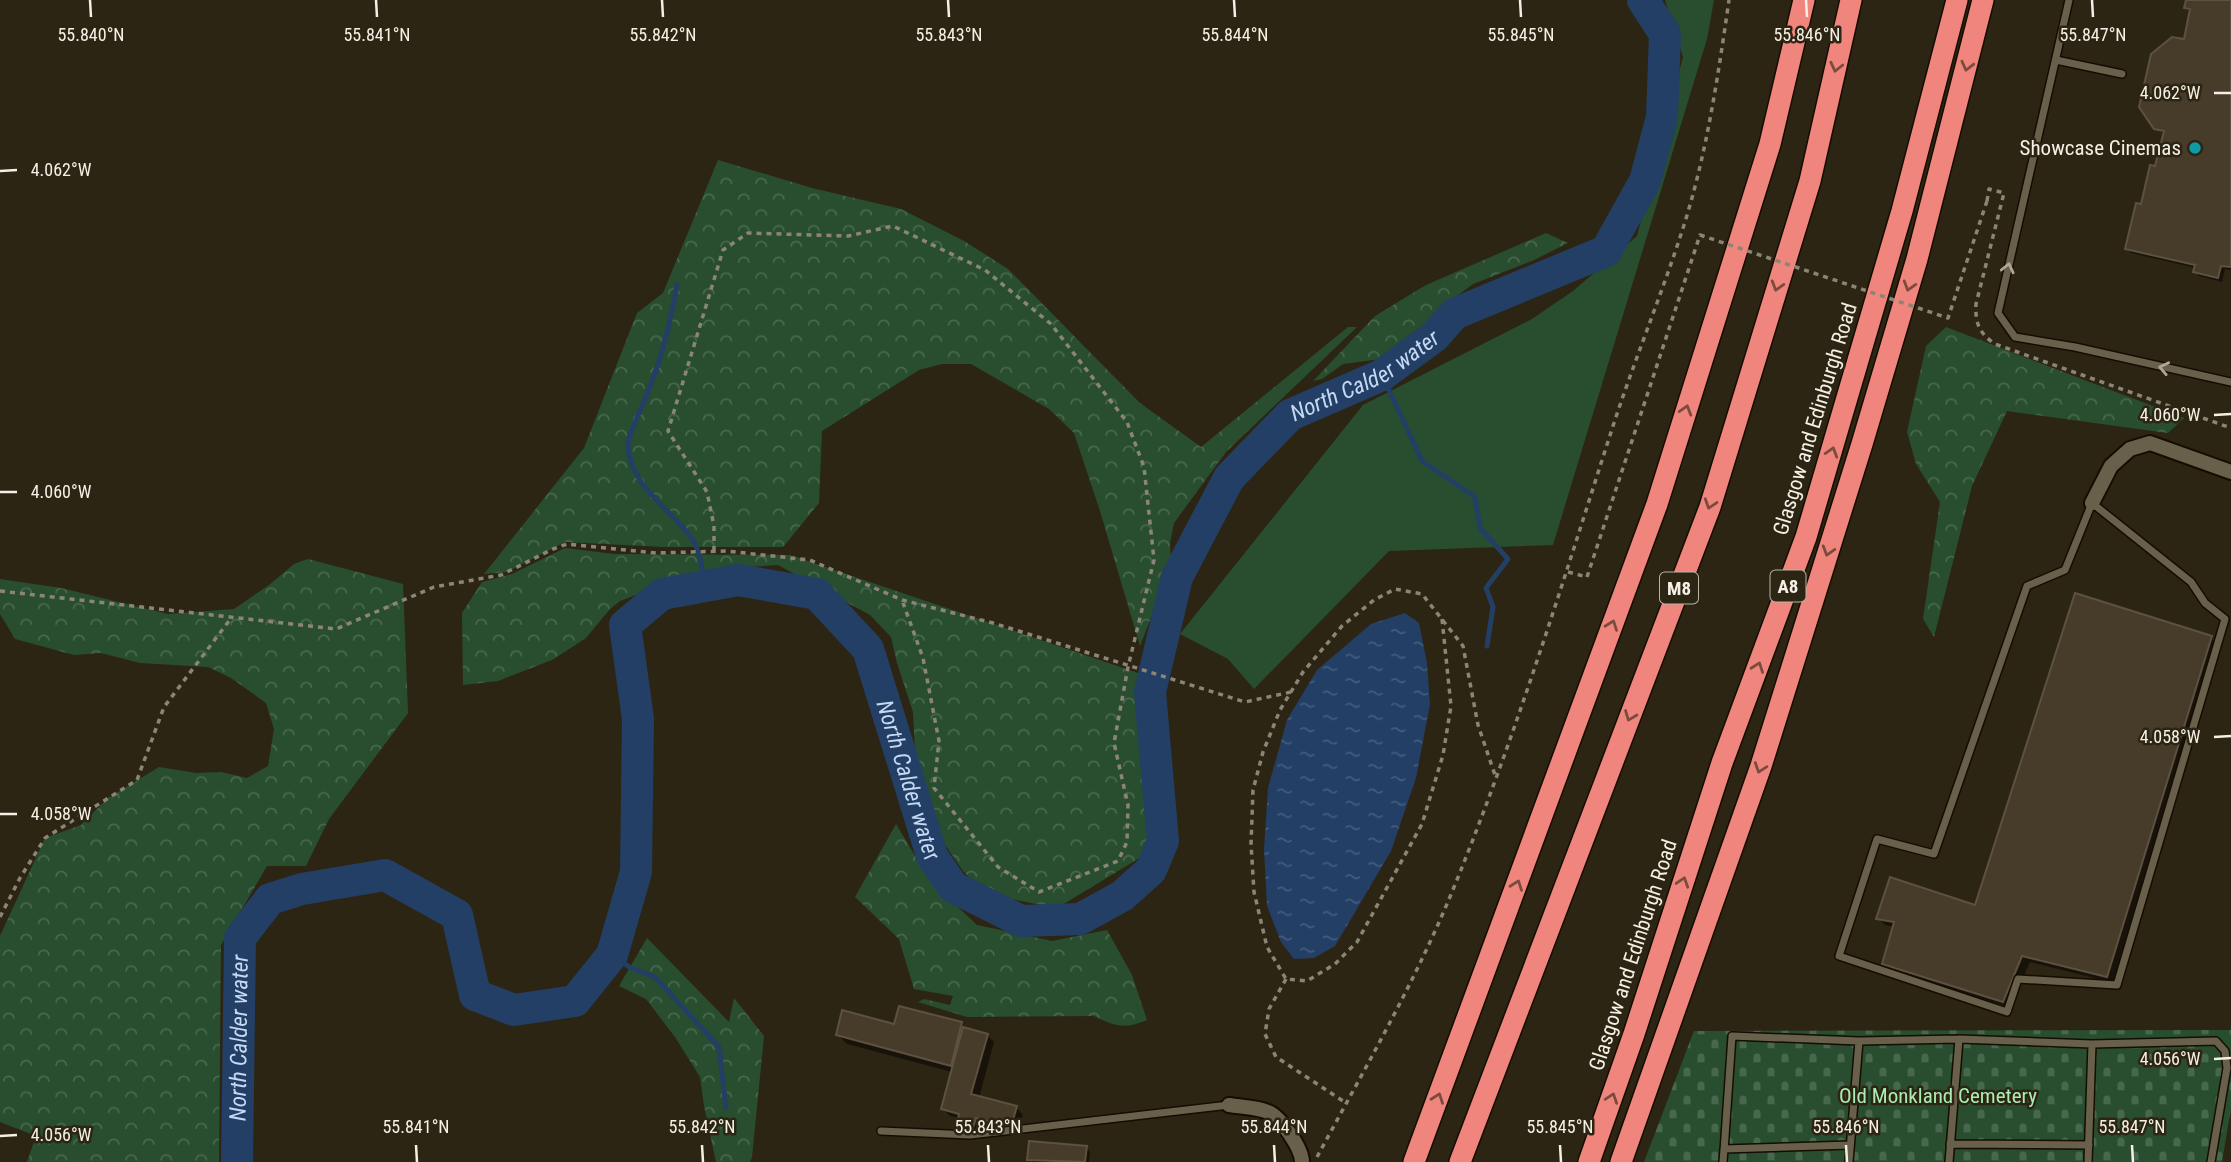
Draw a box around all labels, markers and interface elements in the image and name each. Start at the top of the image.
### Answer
text: 55.840°N [57,24,125,45]
text: 55.841°N [343,24,411,45]
text: 55.842°N [629,24,697,45]
text: 55.843°N [915,24,983,45]
text: 55.844°N [1201,24,1269,45]
text: 55.845°N [1487,24,1555,45]
text: 55.846°N [1773,24,1841,45]
text: 55.847°N [2059,24,2127,45]
one-way arrow [1830,60,1844,72]
one-way arrow [1961,60,1975,72]
text: 4.062°W [2140,82,2201,103]
place label: Showcase Cinemas [2020,136,2181,160]
marker: Showcase Cinemas [2187,140,2203,156]
text: 4.062°W [31,159,92,180]
one-way arrow [2000,262,2014,274]
one-way arrow [1771,280,1786,292]
one-way arrow [1902,280,1917,292]
street label: Glasgow and Edinburgh Road [1768,300,1862,538]
water label: North Calder water [1286,324,1445,427]
one-way arrow [2158,362,2170,376]
text: 4.060°W [2140,404,2201,425]
one-way arrow [1678,405,1693,417]
one-way arrow [1823,446,1838,458]
text: 4.060°W [31,481,92,502]
one-way arrow [1704,497,1719,509]
one-way arrow [1822,544,1837,556]
road number: A8 [1770,570,1806,601]
road number: M8 [1660,572,1698,604]
one-way arrow [1604,620,1618,632]
one-way arrow [1749,661,1763,673]
water label: North Calder water [871,697,945,868]
one-way arrow [1624,710,1638,722]
text: 4.058°W [2140,726,2201,747]
one-way arrow [1754,761,1768,773]
text: 4.058°W [31,803,92,824]
street label: Glasgow and Edinburgh Road [1584,836,1682,1074]
one-way arrow [1675,876,1689,888]
one-way arrow [1508,879,1522,891]
water label: North Calder water [225,954,254,1121]
text: 4.056°W [2140,1048,2201,1069]
park label: Old Monkland Cemetery [1839,1084,2037,1108]
one-way arrow [1429,1092,1443,1104]
one-way arrow [1604,1092,1618,1104]
text: 55.841°N [382,1116,450,1137]
text: 55.842°N [668,1116,736,1137]
text: 55.843°N [954,1116,1022,1137]
text: 55.844°N [1240,1116,1308,1137]
text: 55.845°N [1526,1116,1594,1137]
text: 55.846°N [1812,1116,1880,1137]
text: 55.847°N [2098,1116,2166,1137]
text: 4.056°W [31,1124,92,1145]

